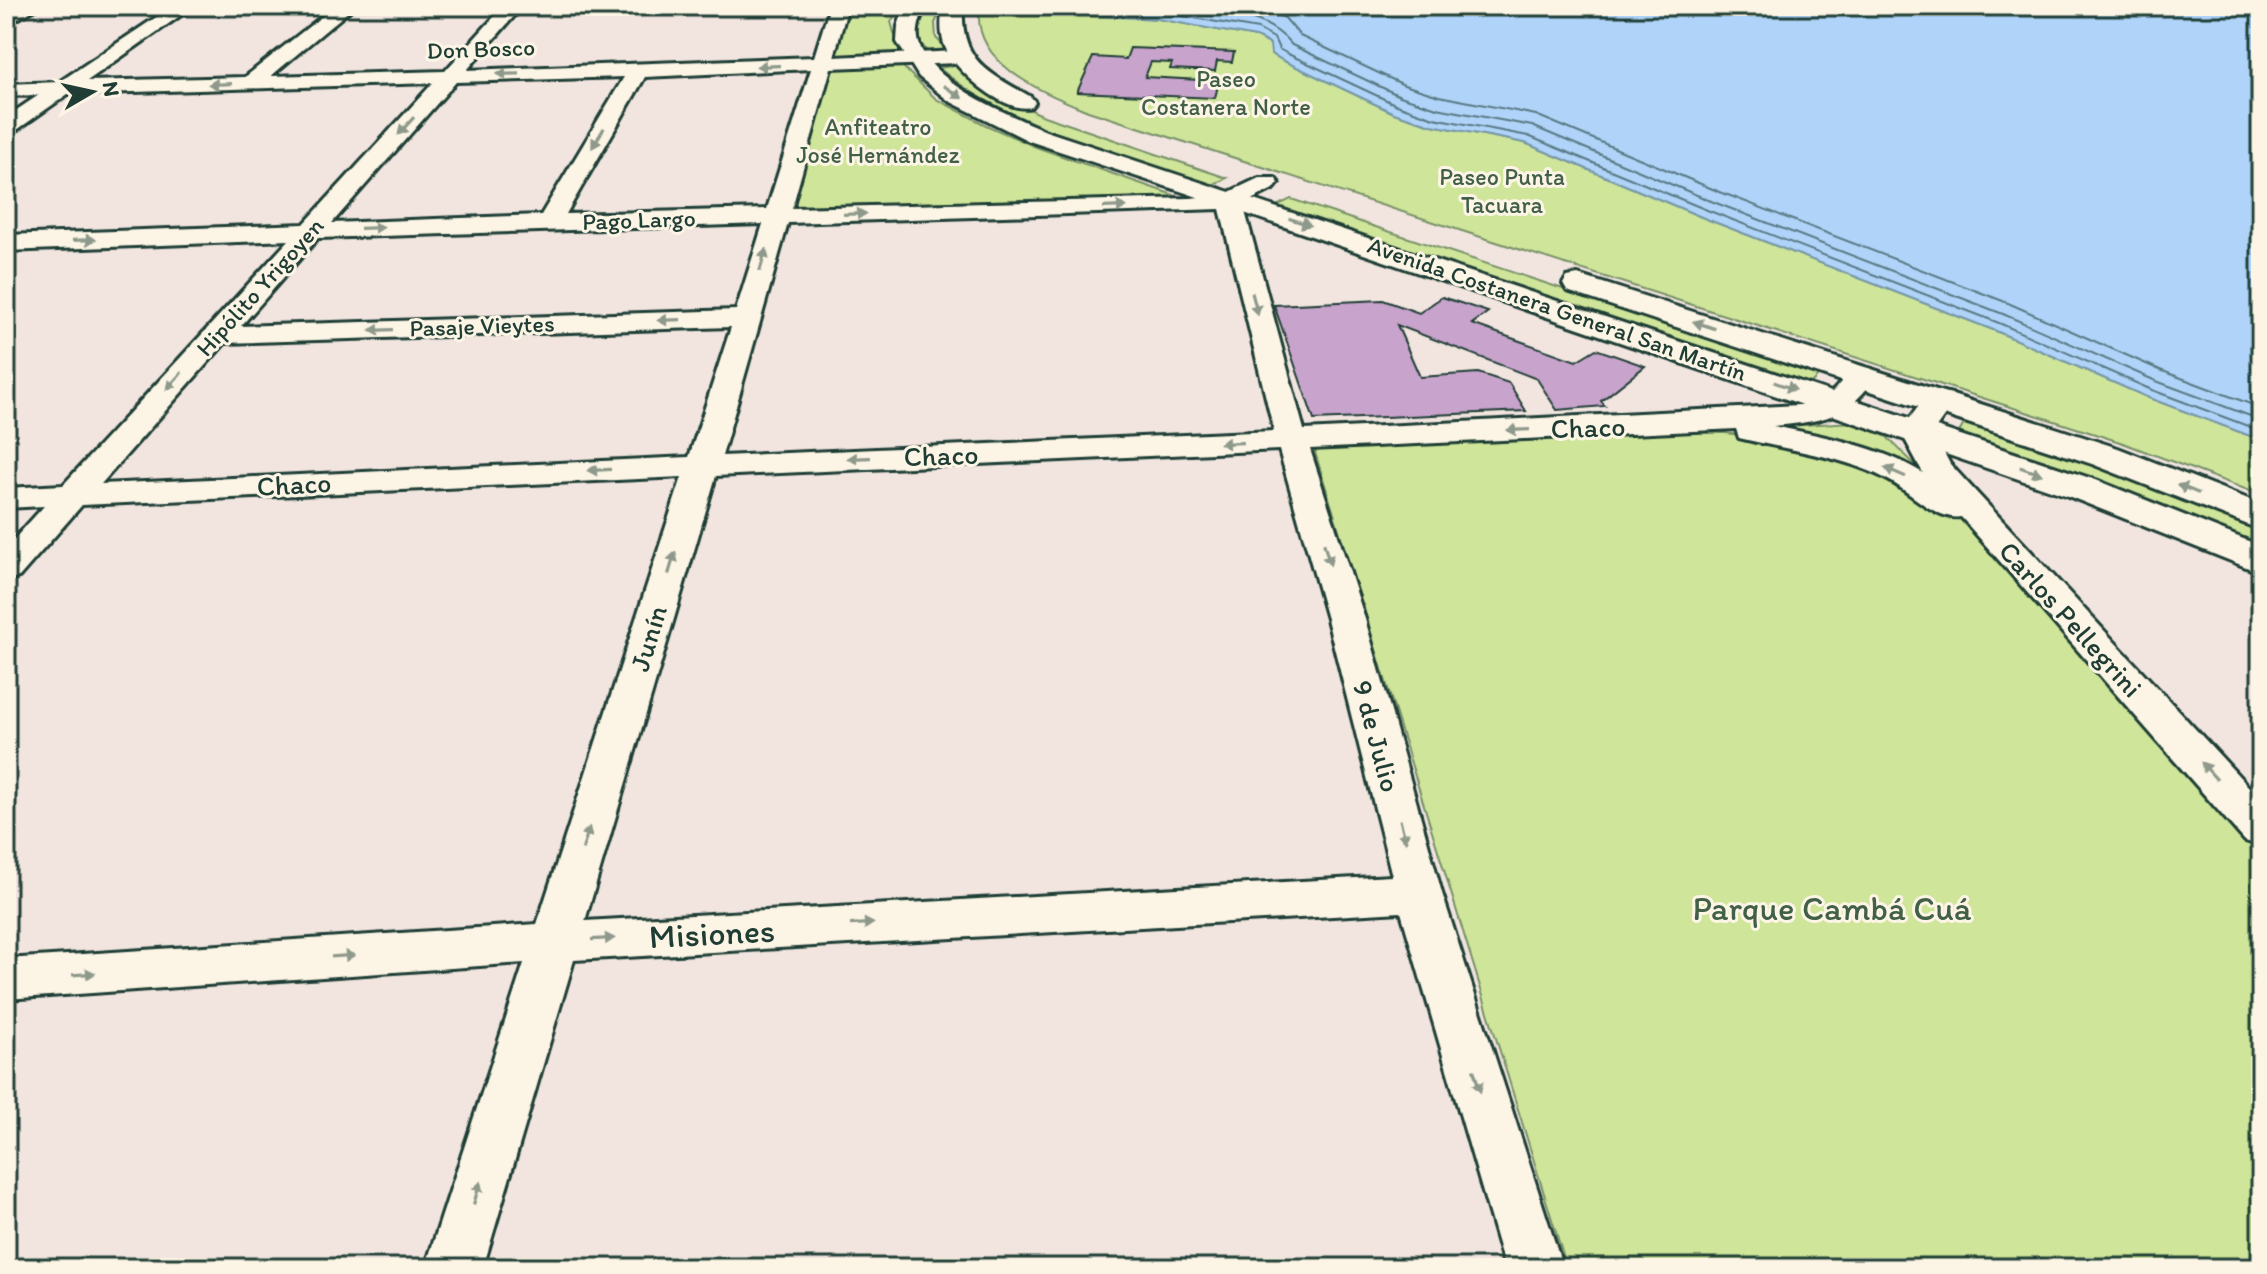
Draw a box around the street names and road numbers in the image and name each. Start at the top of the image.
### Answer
street label: Don Bosco [426,32,536,65]
street label: Pago Largo [582,203,696,236]
street label: Hipólito Yrigoyen [190,211,330,362]
street label: Avenida Costanera General San Martín [1364,230,1751,387]
street label: Pasaje Vieytes [409,308,555,343]
street label: Chaco [1550,409,1626,445]
street label: Chaco [903,437,979,473]
street label: Chaco [256,465,332,503]
street label: Carlos Pellegrini [1992,534,2150,704]
street label: Junín [622,601,674,675]
street label: 9 de Julio [1346,676,1408,796]
street label: Misiones [648,910,776,957]

